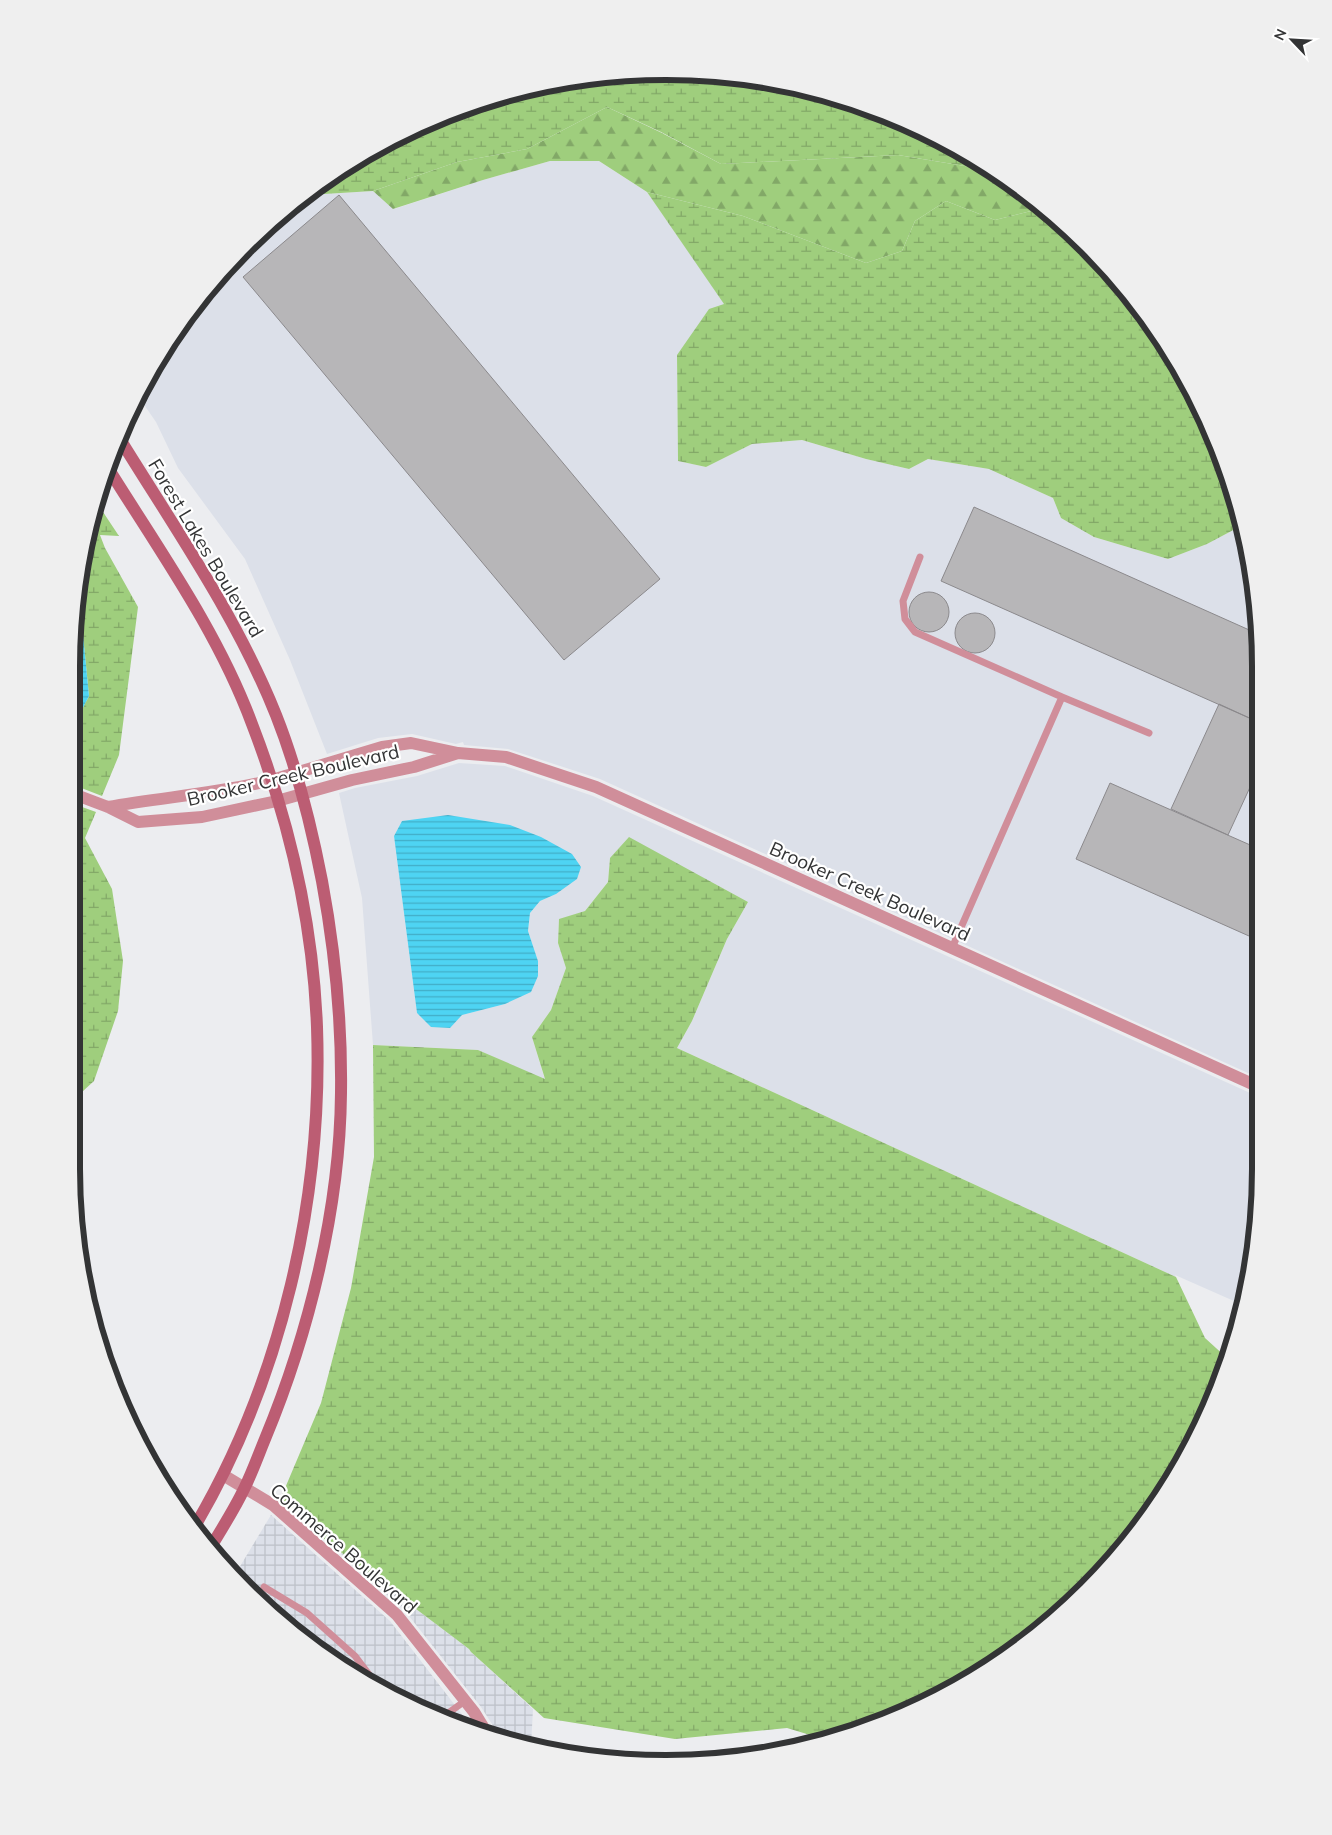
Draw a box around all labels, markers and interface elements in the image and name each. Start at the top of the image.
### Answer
north arrow [1267,15,1317,65]
text: N [1270,26,1291,43]
street label: Forest Lakes Boulevard [143,454,269,642]
street label: Brooker Creek Boulevard [184,739,402,811]
street label: Brooker Creek Boulevard [766,836,974,946]
street label: Commerce Boulevard [266,1478,422,1618]

